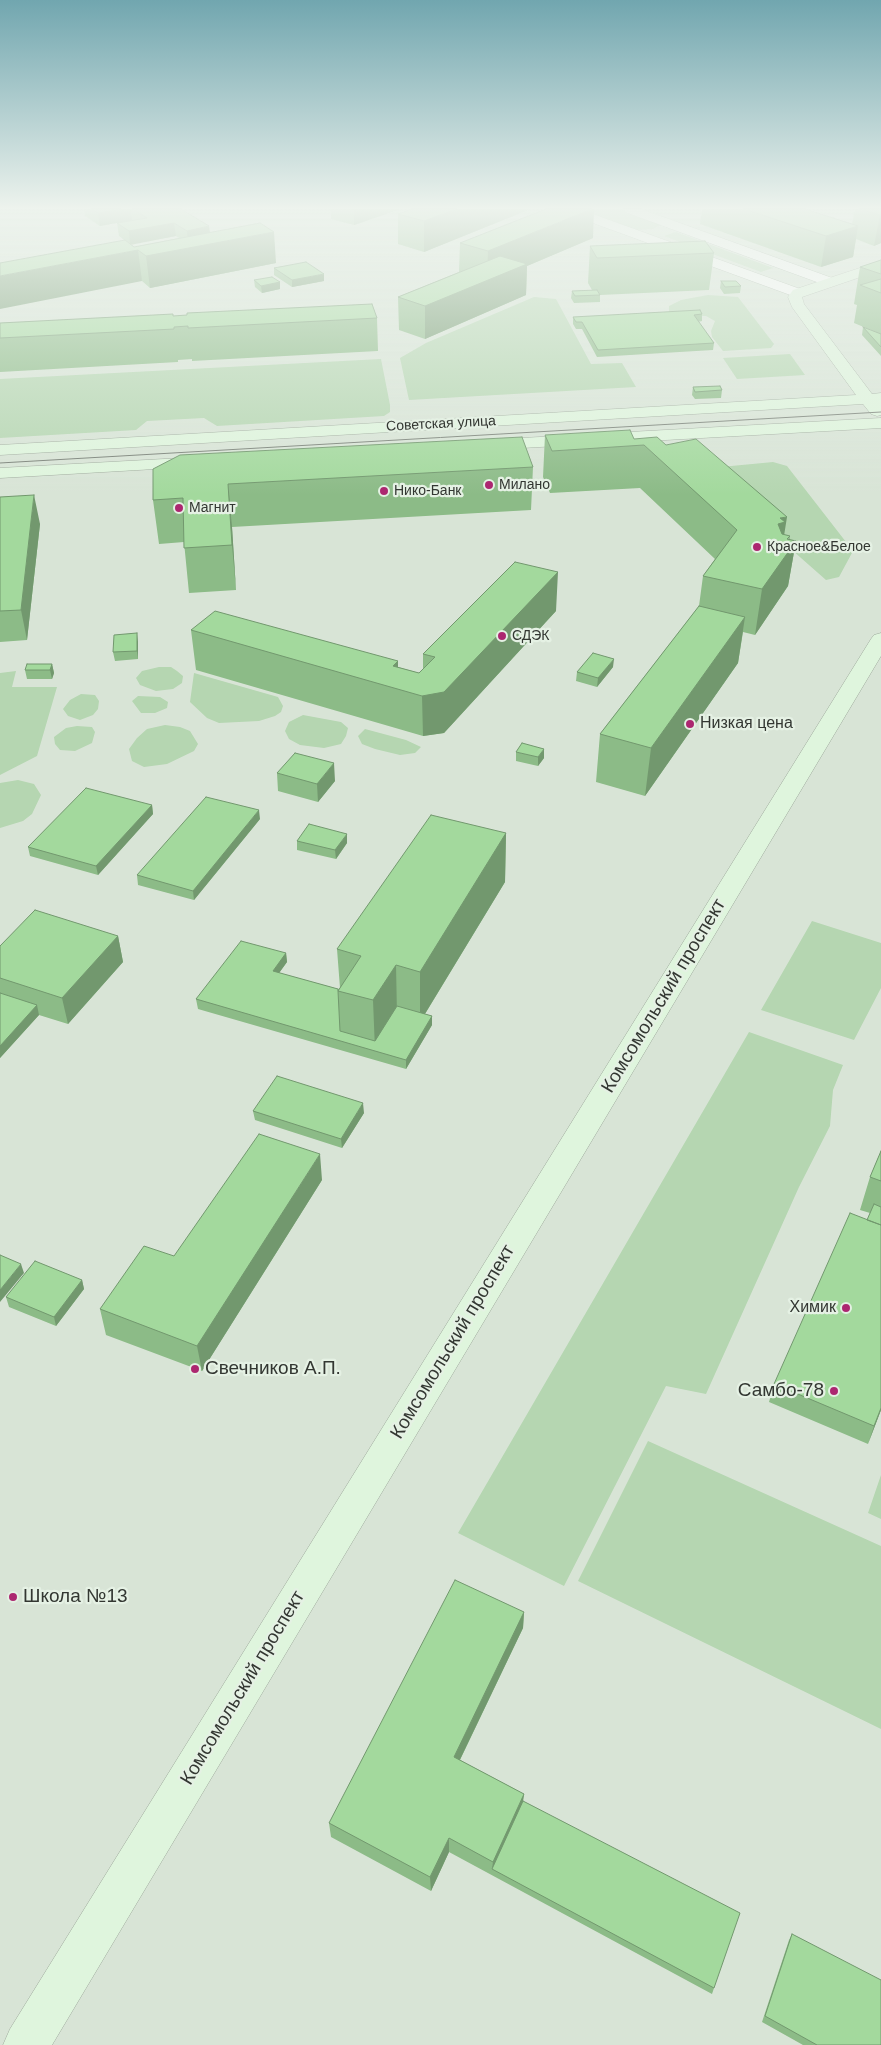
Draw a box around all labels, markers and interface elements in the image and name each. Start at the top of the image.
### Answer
street label: Советская улица [386,413,496,435]
place label: Милано [499,477,550,493]
marker: Милано [483,479,495,491]
place label: Нико-Банк [394,483,461,499]
marker: Нико-Банк [378,485,390,497]
place label: Магнит [189,500,236,516]
marker: Магнит [173,502,185,514]
place label: Красное&Белое [767,539,871,555]
marker: Красное&Белое [751,541,763,553]
place label: СДЭК [512,628,550,644]
marker: СДЭК [496,630,508,642]
place label: Низкая цена [700,714,793,734]
marker: Низкая цена [684,718,696,730]
street label: Комсомольский проспект [597,895,731,1097]
street label: Комсомольский проспект [386,1241,520,1443]
place label: Химик [789,1298,836,1318]
marker: Химик [840,1302,852,1314]
place label: Свечников А.П. [205,1358,341,1380]
marker: Свечников А.П. [189,1363,201,1375]
place label: Самбо-78 [738,1380,824,1402]
marker: Самбо-78 [828,1385,840,1397]
place label: Школа №13 [23,1586,128,1608]
street label: Комсомольский проспект [176,1587,310,1789]
marker: Школа №13 [7,1591,19,1603]

